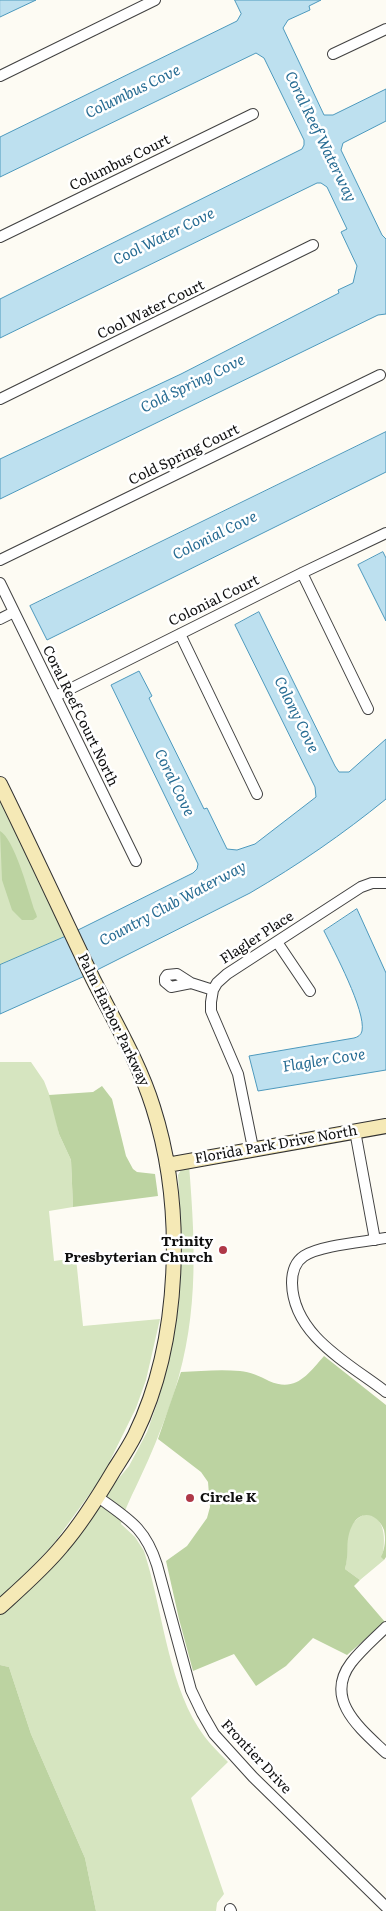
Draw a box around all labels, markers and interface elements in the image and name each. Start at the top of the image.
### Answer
water label: Columbus Cove [83,61,183,123]
water label: Coral Reef Waterway [280,69,360,205]
street label: Columbus Court [67,131,173,195]
water label: Cool Water Cove [110,205,218,269]
street label: Cool Water Court [95,277,207,343]
water label: Cold Spring Cove [138,351,248,417]
street label: Cold Spring Court [126,421,242,489]
water label: Colonial Cove [170,508,260,564]
street label: Colonial Court [166,572,262,630]
street label: Coral Reef Court North [39,643,121,789]
water label: Colony Cove [270,674,322,756]
water label: Coral Cove [150,746,198,820]
water label: Country Club Waterway [96,858,250,950]
street label: Flagler Place [217,908,297,968]
street label: Palm Harbor Parkway [74,951,152,1089]
water label: Flagler Cove [281,1046,367,1076]
street label: Florida Park Drive North [193,1122,359,1168]
place label: Trinity Presbyterian Church [64,1234,213,1266]
marker: Trinity Presbyterian Church [217,1244,229,1256]
place label: Circle K [200,1490,257,1506]
marker: Circle K [184,1492,196,1504]
street label: Frontier Drive [217,1716,295,1798]

